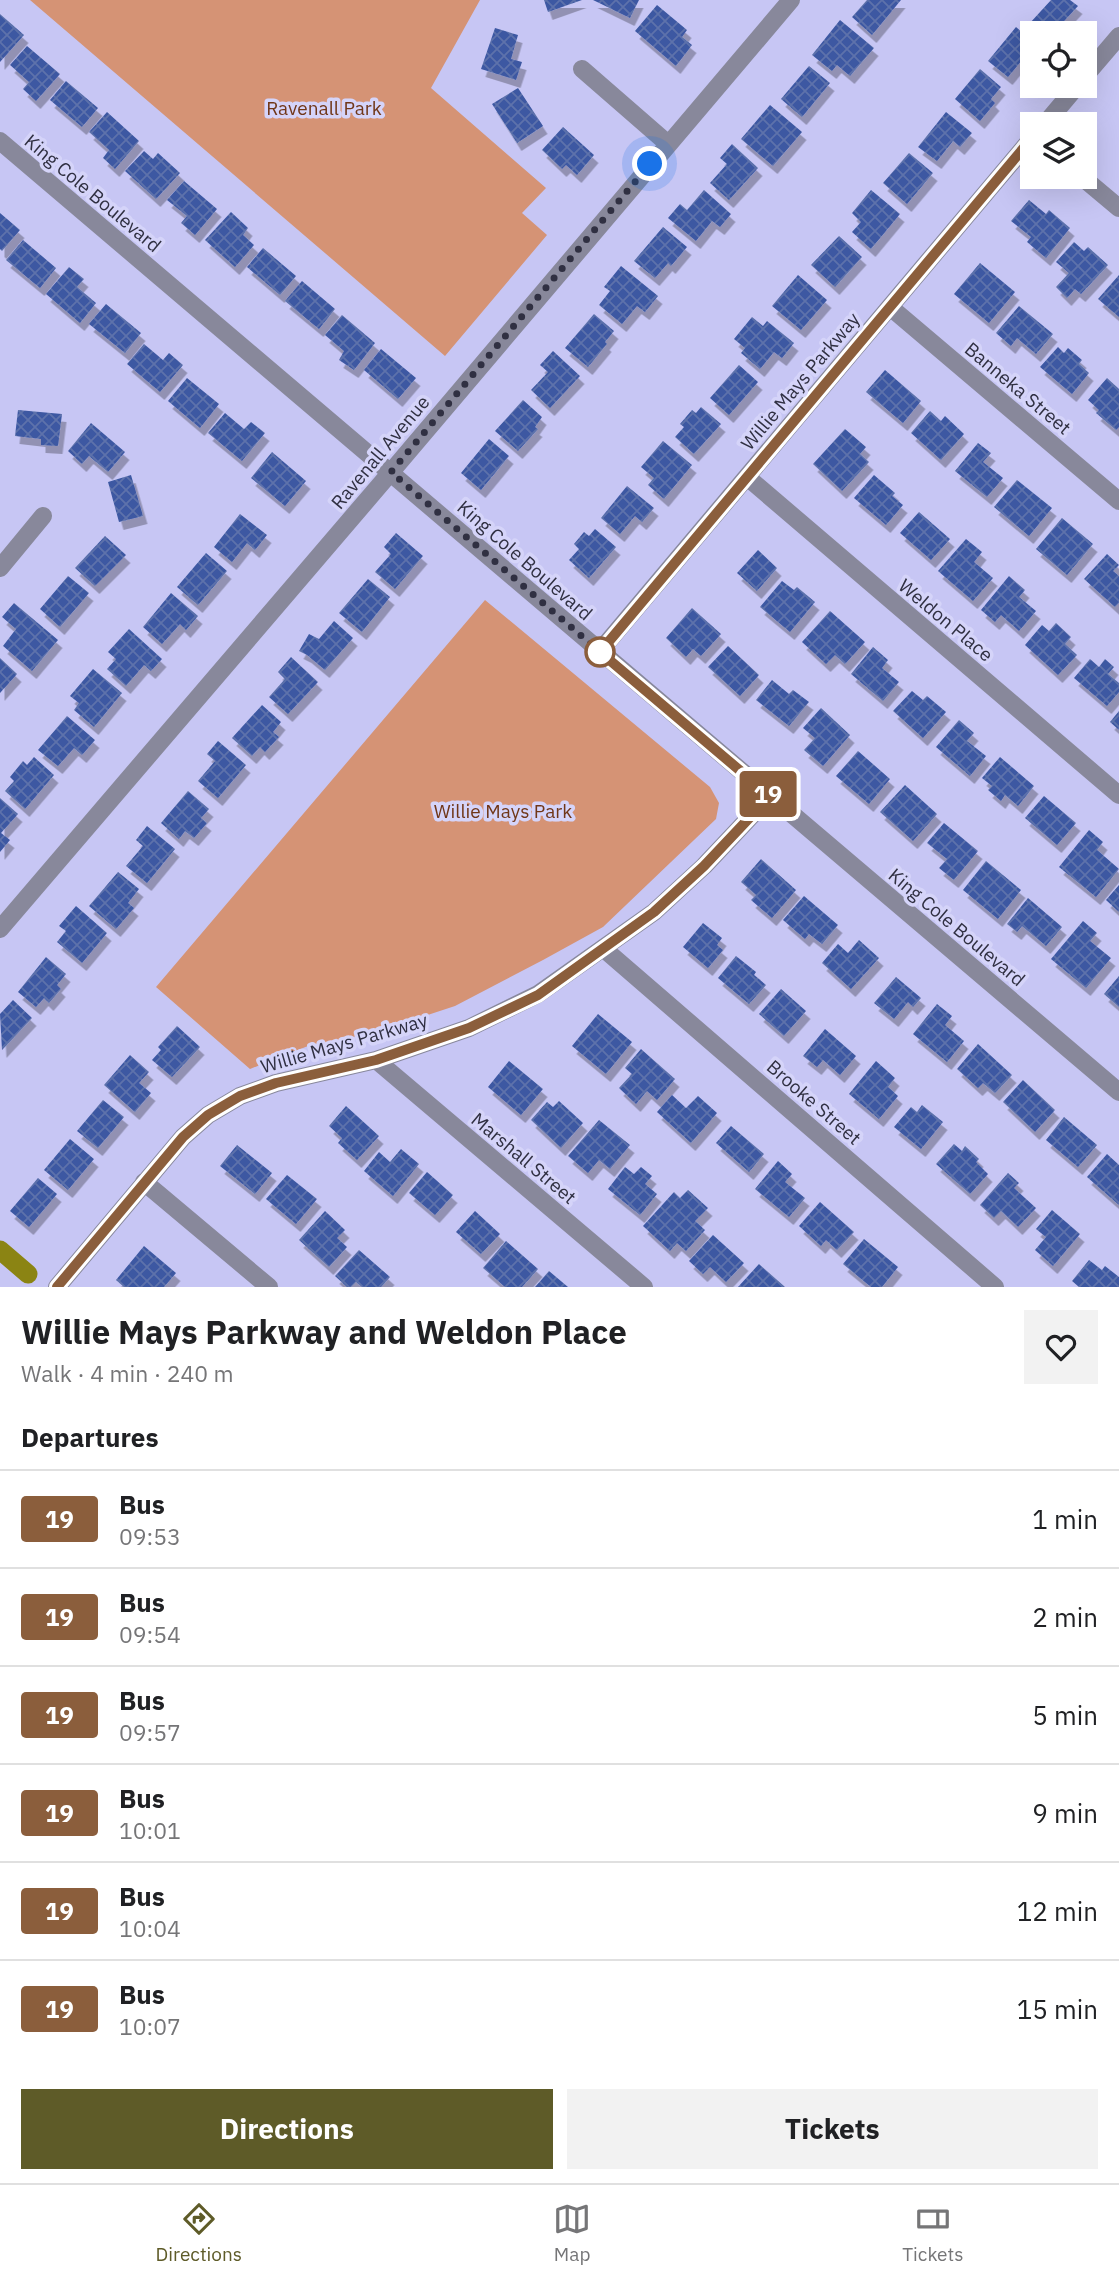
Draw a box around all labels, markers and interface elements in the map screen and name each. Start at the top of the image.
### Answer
map controls [1020,21,1097,189]
button: locate [1020,21,1097,98]
park label: Ravenall Park [266,96,382,120]
button: layers [1020,112,1097,189]
street label: King Cole Boulevard [20,129,166,257]
your location [632,146,667,181]
street label: Willie Mays Parkway [735,307,865,455]
street label: Banneka Street [960,337,1076,439]
street label: Ravenall Avenue [326,390,434,514]
street label: King Cole Boulevard [453,495,597,625]
street label: Weldon Place [894,574,998,666]
unlabelled marker [585,637,615,667]
line badge: 19 [736,771,800,817]
text: 19 [754,778,782,810]
park label: Willie Mays Park [434,799,572,823]
street label: King Cole Boulevard [884,863,1030,991]
street label: Willie Mays Parkway [258,1008,431,1078]
street label: Brooke Street [762,1054,866,1150]
street label: Marshall Street [467,1107,581,1209]
text: Willie Mays Parkway and Weldon Place [21,1310,627,1353]
button: heart [1024,1310,1098,1384]
text: Walk · 4 min · 240 m [21,1358,234,1388]
text: Departures [21,1420,159,1454]
text: Bus [119,1487,165,1521]
text: 1 min [1032,1502,1098,1536]
text: 19 [45,1503,74,1535]
text: 09:53 [119,1521,181,1551]
text: Bus [119,1585,165,1619]
text: 2 min [1032,1600,1098,1634]
text: 19 [45,1601,74,1633]
text: 09:54 [119,1619,181,1649]
text: Bus [119,1683,165,1717]
text: 5 min [1032,1698,1098,1732]
text: 19 [45,1699,74,1731]
text: 09:57 [119,1717,181,1747]
text: Bus [119,1781,165,1815]
text: 9 min [1032,1796,1098,1830]
text: 19 [45,1797,74,1829]
text: 10:01 [119,1815,181,1845]
text: Bus [119,1879,165,1913]
text: 12 min [1017,1894,1098,1928]
text: 19 [45,1895,74,1927]
text: 10:04 [119,1913,181,1943]
text: Bus [119,1977,165,2011]
text: 15 min [1017,1992,1098,2026]
text: 19 [45,1993,74,2025]
text: 10:07 [119,2011,181,2041]
button: Directions [21,2089,553,2169]
button: Tickets [567,2089,1098,2169]
tab: Directions [156,2200,242,2266]
tab: Map [553,2200,591,2266]
tab: Tickets [902,2200,963,2266]

